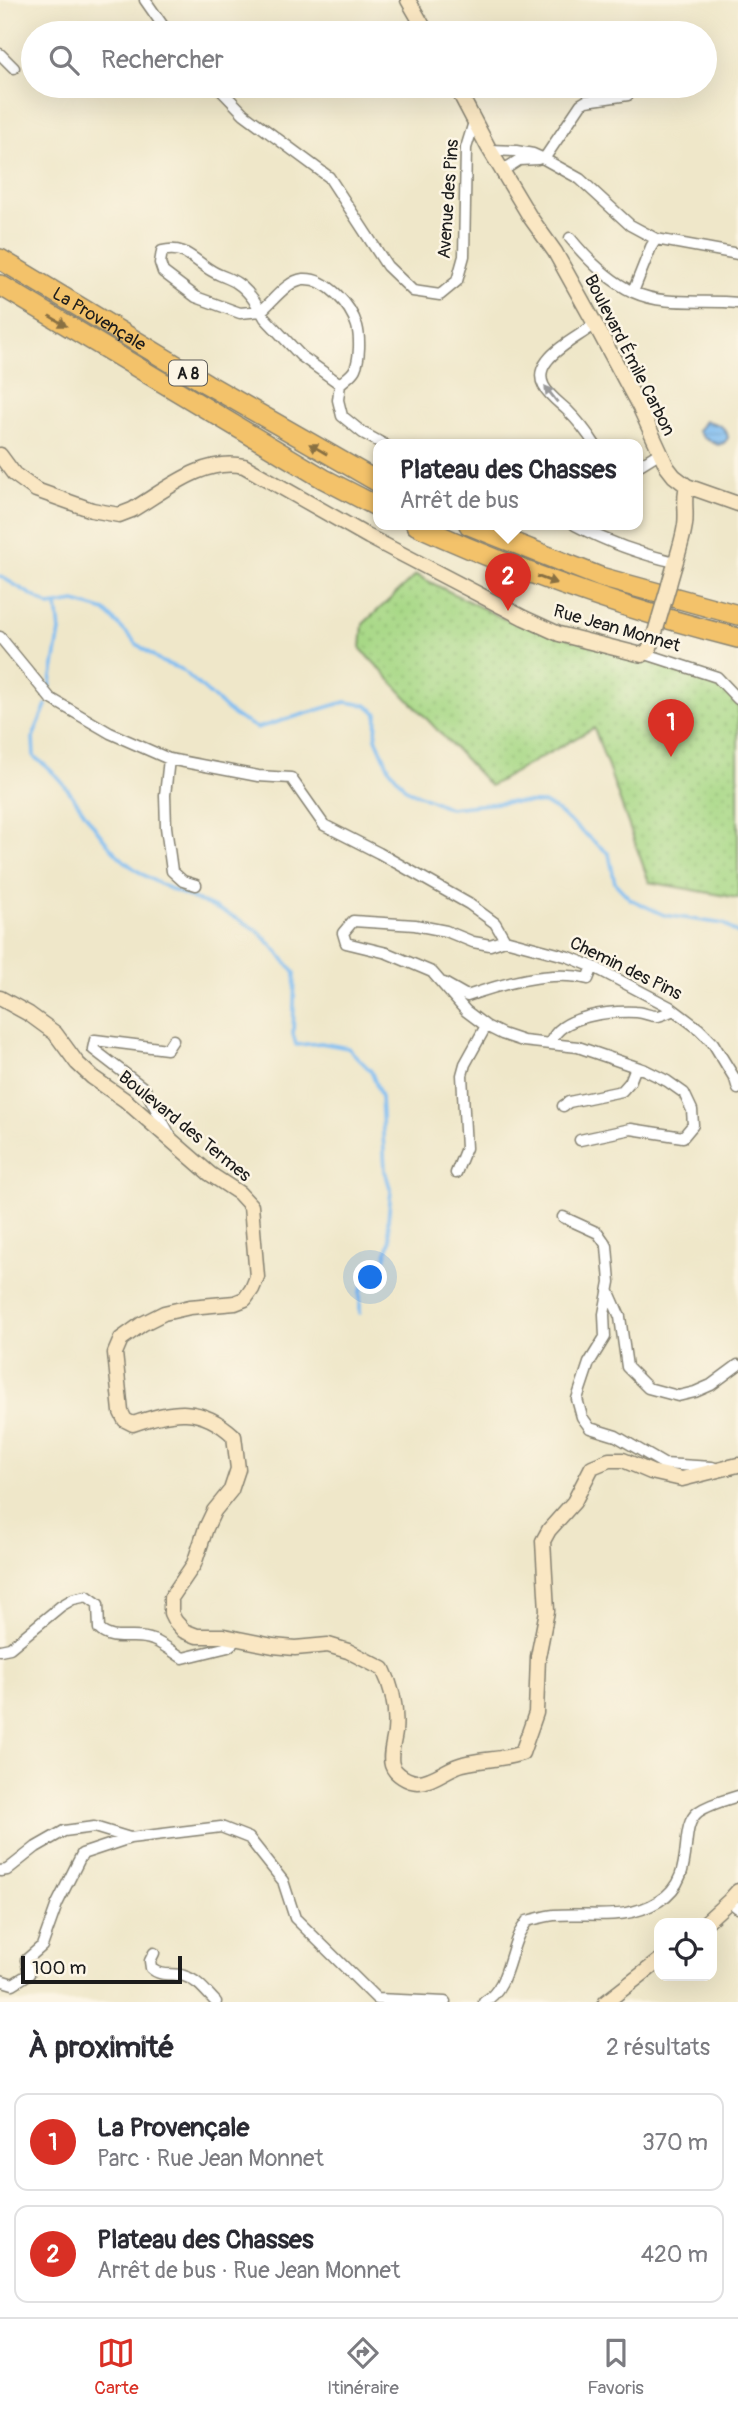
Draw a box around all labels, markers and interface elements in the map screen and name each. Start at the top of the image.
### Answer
search box [21,21,717,98]
icon: search [45,41,83,79]
text: Rechercher [101,44,224,76]
street label: Avenue des Pins [433,138,464,260]
street label: Boulevard Émile Carbon [579,271,680,440]
street label: La Provençale [48,282,150,357]
one-way arrow [49,314,68,327]
road number: A 8 [169,360,207,386]
one-way arrow [544,384,558,403]
popup [373,439,643,530]
one-way arrow [309,443,328,456]
text: Plateau des Chasses [400,454,616,486]
text: Arrêt de bus [400,486,519,515]
pin: 2 [485,553,531,611]
one-way arrow [536,575,557,586]
street label: Rue Jean Monnet [551,599,684,658]
pin: 1 [648,699,694,757]
street label: Chemin des Pins [566,931,686,1006]
street label: Boulevard des Termes [114,1066,256,1187]
your location [353,1260,387,1294]
map controls [654,1918,717,1981]
button: locate [654,1918,717,1981]
scale bar [21,1953,182,1985]
text: 100 m [32,1956,86,1980]
text: À proximité [28,2029,174,2066]
text: 2 résultats [606,2033,710,2062]
text: La Provençale [97,2112,249,2144]
text: 1 [49,2128,58,2157]
text: 370 m [642,2128,708,2157]
text: Parc · Rue Jean Monnet [97,2144,324,2173]
text: Plateau des Chasses [97,2224,314,2256]
text: 2 [47,2240,59,2269]
text: 420 m [641,2240,708,2269]
text: Arrêt de bus · Rue Jean Monnet [97,2256,400,2285]
tab: Carte [94,2334,139,2400]
tab: Itinéraire [327,2334,399,2400]
tab: Favoris [587,2334,644,2400]

